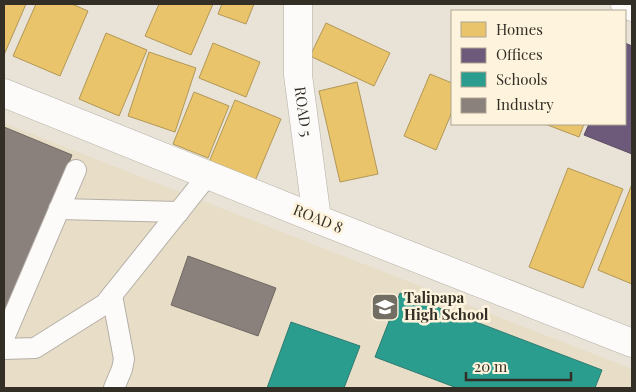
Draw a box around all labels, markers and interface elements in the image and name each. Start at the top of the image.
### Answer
legend [451,10,626,125]
text: Homes [496,19,543,39]
text: Offices [496,44,543,64]
text: Schools [496,69,548,89]
street label: ROAD 5 [291,85,317,138]
text: Industry [496,94,554,114]
street label: ROAD 8 [290,199,346,237]
place label: Talipapa High School [404,287,489,324]
school or university icon: Talipapa High School [370,292,400,322]
scale bar [466,350,571,382]
text: 20 m [474,356,508,376]

